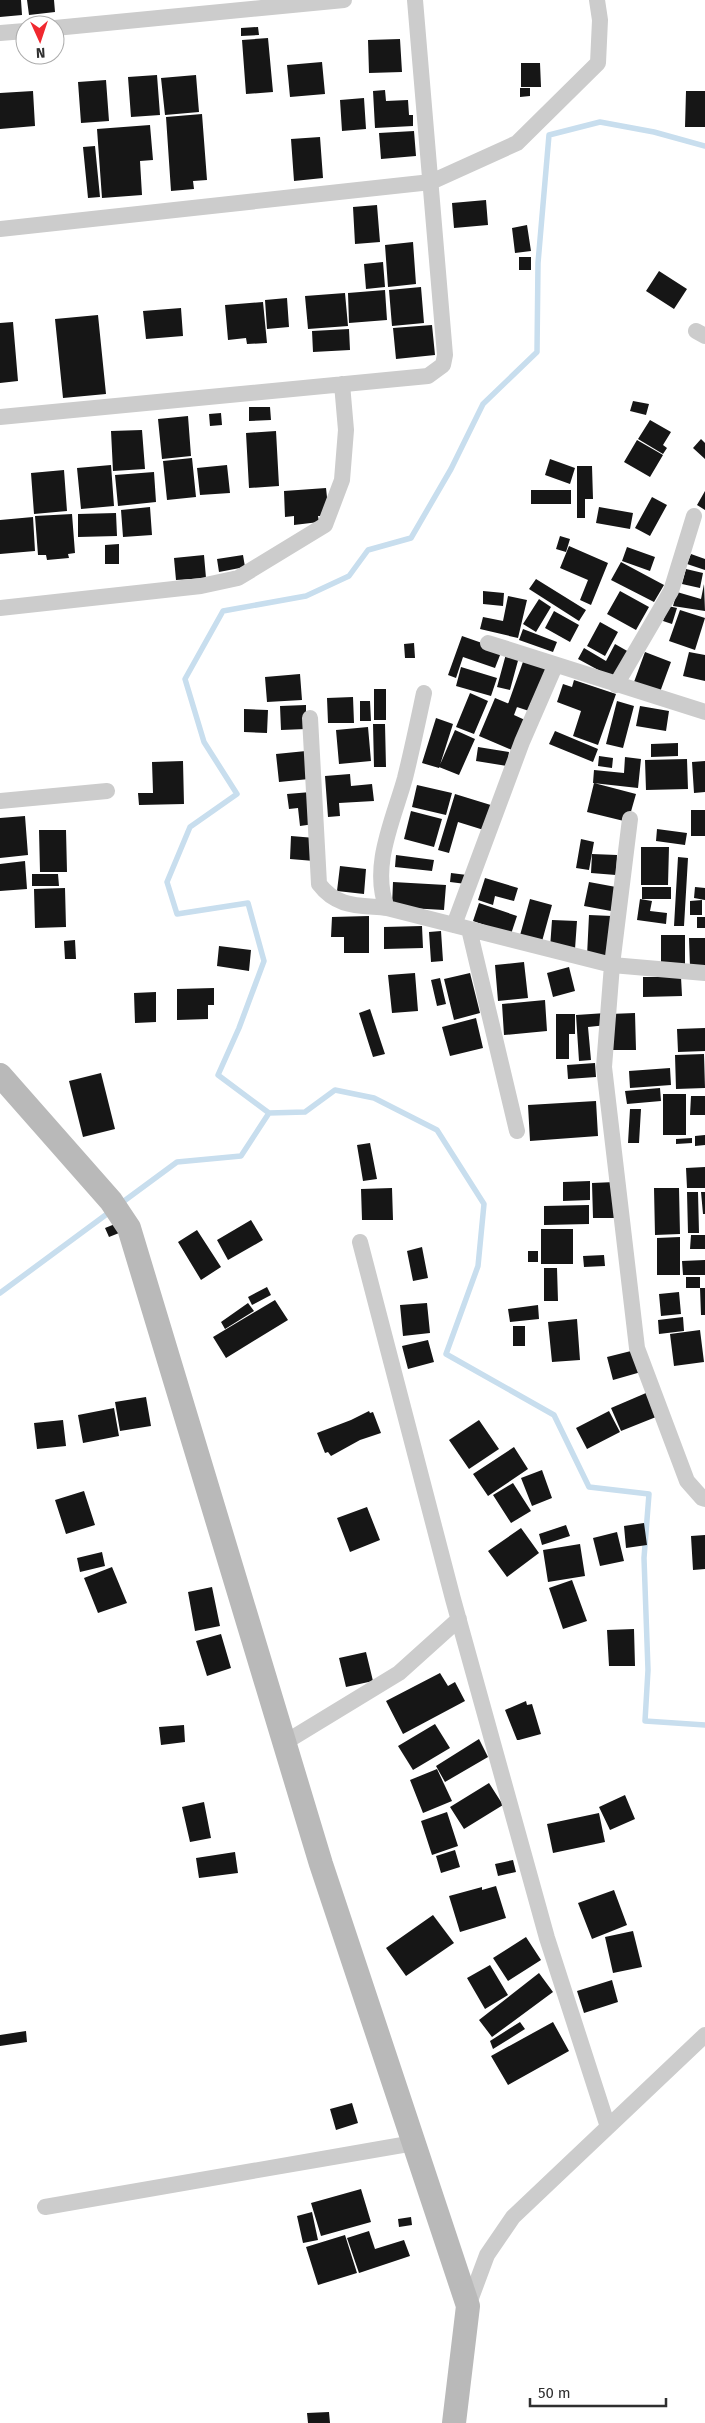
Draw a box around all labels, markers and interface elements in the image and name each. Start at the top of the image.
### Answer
north arrow [15,15,65,65]
text: N [36,44,46,61]
scale bar [530,2376,666,2408]
text: 50 m [538,2384,571,2402]

